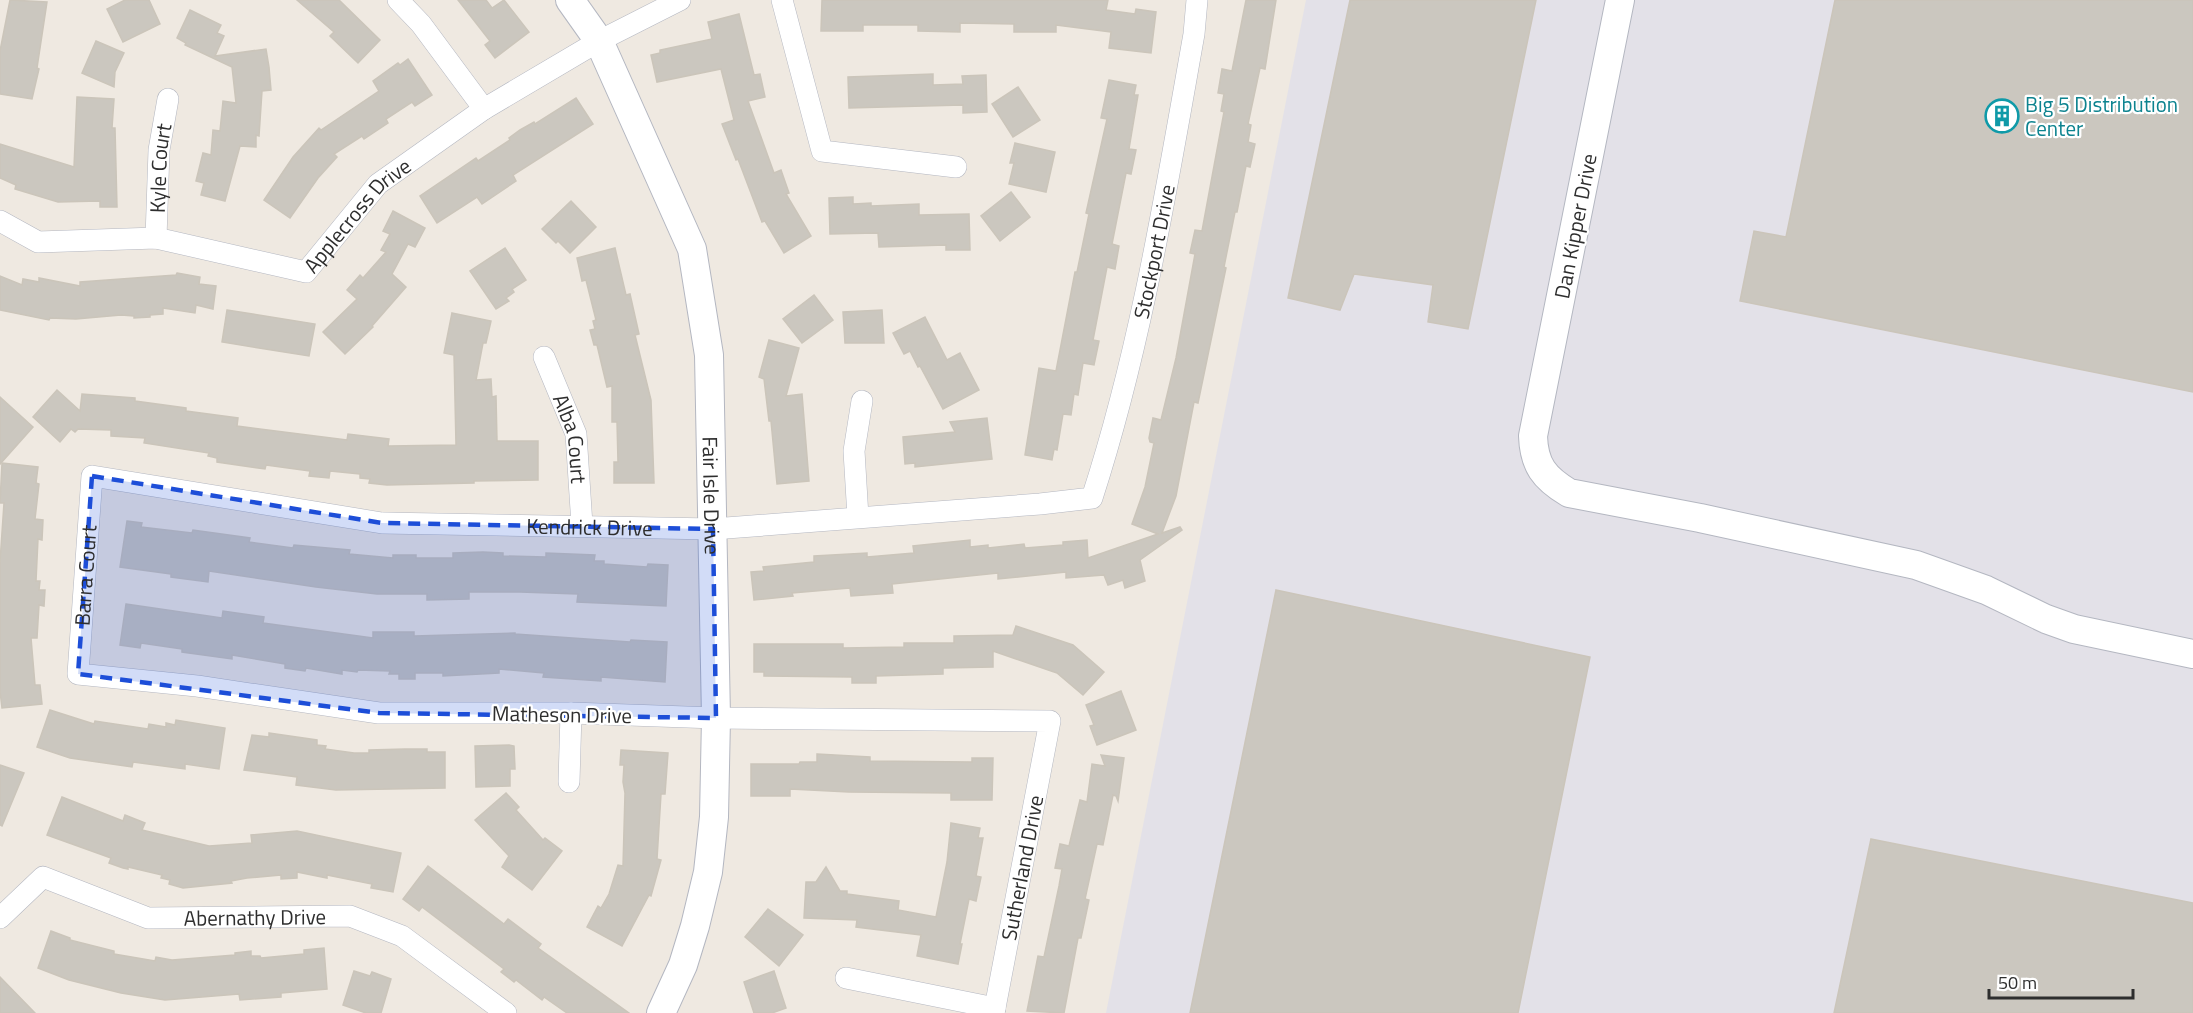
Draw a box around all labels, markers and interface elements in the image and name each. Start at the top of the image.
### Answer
place label: Big 5 Distribution Center [2025,88,2178,144]
building icon: Big 5 Distribution Center [1984,98,2020,134]
street label: Kyle Court [141,120,180,213]
street label: Applecross Drive [295,150,417,280]
street label: Dan Kipper Drive [1545,151,1605,301]
street label: Stockport Drive [1125,182,1183,322]
street label: Alba Court [545,389,595,485]
street label: Fair Isle Drive [695,436,729,555]
street label: Kendrick Drive [526,510,653,544]
street label: Barra Court [65,523,105,627]
street label: Matheson Drive [492,697,632,731]
street label: Sutherland Drive [992,792,1051,943]
street label: Abernathy Drive [183,900,326,934]
scale bar [1989,962,2133,1000]
text: 50 m [1998,969,2037,996]

